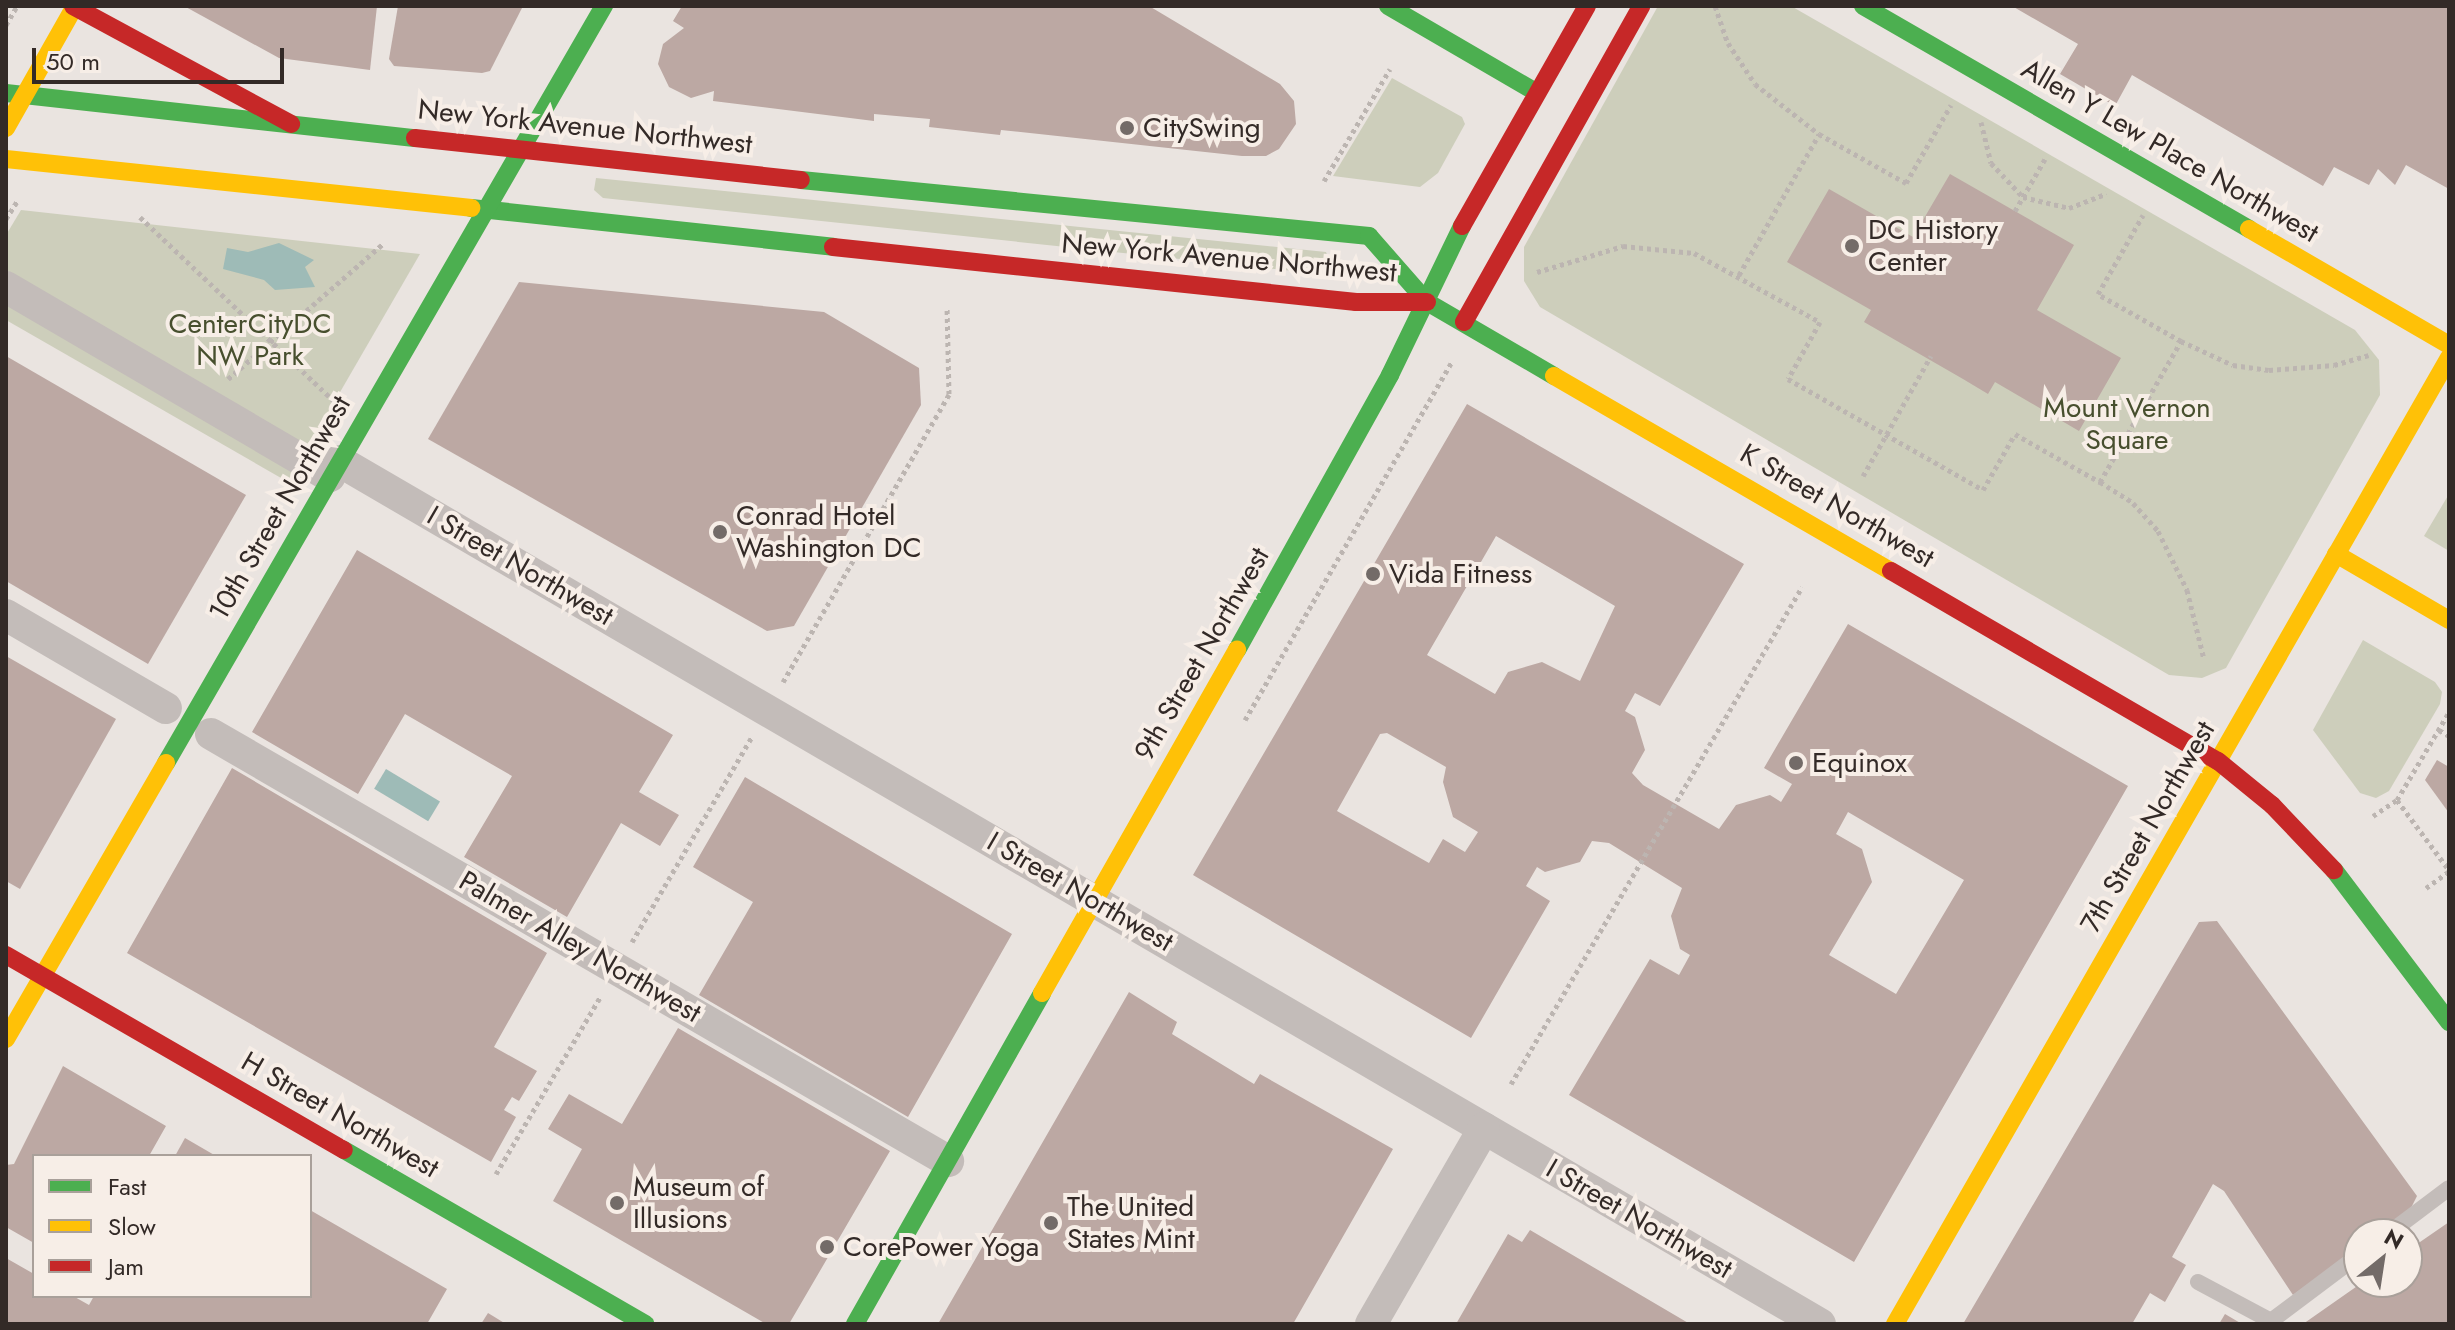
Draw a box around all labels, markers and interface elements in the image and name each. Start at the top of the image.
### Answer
scale bar [36,32,288,82]
text: 50 m [46,44,100,79]
street label: Allen Y Lew Place Northwest [2016,52,2324,250]
street label: New York Avenue Northwest [416,93,754,161]
place label: CitySwing [1143,111,1261,145]
marker: CitySwing [1118,119,1136,137]
place label: DC History Center [1868,213,1998,279]
street label: New York Avenue Northwest [1060,227,1398,289]
marker: DC History Center [1843,237,1861,255]
park label: CenterCityDC NW Park [168,307,332,373]
street label: 10th Street Northwest [202,390,358,626]
park label: Mount Vernon Square [2043,391,2211,457]
street label: K Street Northwest [1734,437,1940,575]
street label: I Street Northwest [421,499,619,633]
place label: Conrad Hotel Washington DC [736,499,922,565]
marker: Conrad Hotel Washington DC [711,523,729,541]
street label: 9th Street Northwest [1127,542,1277,766]
place label: Vida Fitness [1389,557,1532,591]
marker: Vida Fitness [1364,565,1382,583]
street label: 7th Street Northwest [2074,715,2222,939]
place label: Equinox [1812,746,1907,780]
marker: Equinox [1787,754,1805,772]
street label: I Street Northwest [981,825,1179,959]
street label: Palmer Alley Northwest [453,864,707,1030]
street label: H Street Northwest [235,1045,445,1185]
street label: I Street Northwest [1540,1152,1738,1286]
legend [32,1154,312,1298]
text: Fast [108,1169,146,1204]
place label: Museum of Illusions [633,1170,764,1236]
place label: The United States Mint [1067,1190,1195,1256]
marker: Museum of Illusions [608,1194,626,1212]
text: Slow [108,1209,156,1244]
marker: The United States Mint [1042,1214,1060,1232]
north arrow [2343,1218,2423,1298]
text: N [2378,1221,2410,1257]
place label: CorePower Yoga [843,1230,1039,1264]
marker: CorePower Yoga [818,1238,836,1256]
text: Jam [108,1249,144,1284]

